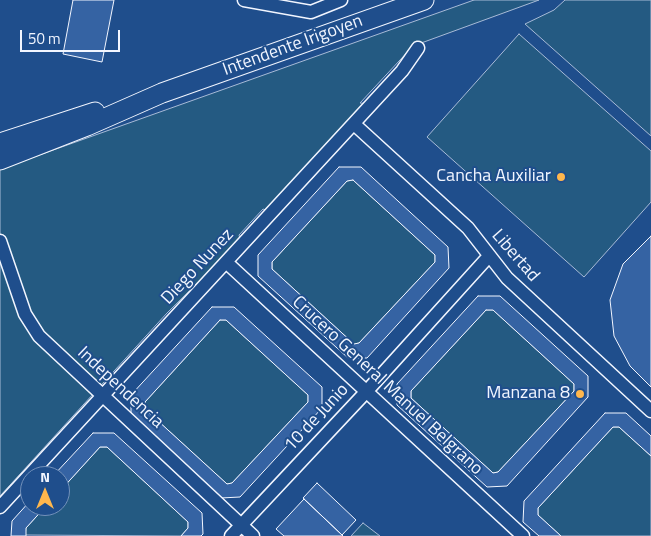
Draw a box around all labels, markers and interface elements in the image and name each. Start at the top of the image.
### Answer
street label: Intendente Irigoyen [220,11,366,81]
scale bar [22,20,122,52]
text: 50 m [28,27,61,50]
place label: Cancha Auxiliar [436,166,551,188]
marker: Cancha Auxiliar [555,171,567,183]
street label: Diego Nunez [157,225,239,309]
street label: Libertad [486,225,544,287]
street label: Crucero General Manuel Belgrano [287,292,487,480]
street label: Independencia [72,343,168,433]
street label: 10 de Junio [280,380,354,456]
place label: Manzana 8 [486,383,570,405]
marker: Manzana 8 [574,388,586,400]
north arrow [20,466,70,516]
text: N [40,466,50,487]

